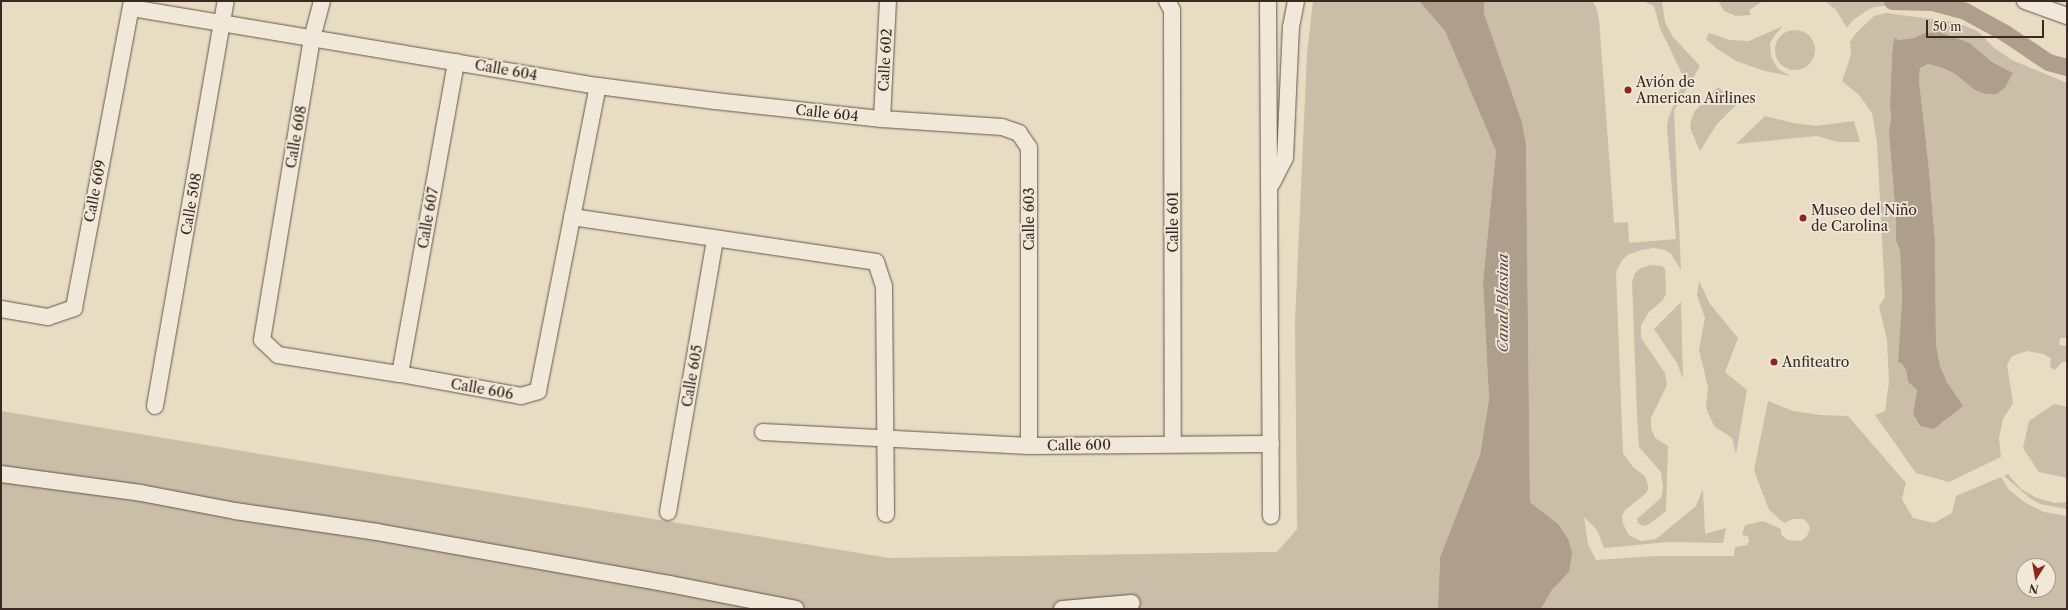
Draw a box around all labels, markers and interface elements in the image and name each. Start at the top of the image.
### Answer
scale bar [1928,12,2046,38]
text: 50 m [1933,19,1962,34]
street label: Calle 602 [875,28,895,92]
street label: Calle 604 [473,56,539,84]
place label: Avión de American Airlines [1636,74,1756,106]
marker: Avión de American Airlines [1623,85,1633,95]
street label: Calle 604 [795,101,859,125]
street label: Calle 608 [282,104,310,170]
street label: Calle 609 [81,158,109,224]
street label: Calle 508 [177,172,205,236]
street label: Calle 607 [414,186,442,250]
street label: Calle 603 [1021,188,1037,250]
street label: Calle 601 [1165,191,1181,253]
place label: Museo del Niño de Carolina [1811,202,1917,234]
marker: Museo del Niño de Carolina [1798,213,1808,223]
water label: Canal Blasina [1494,254,1512,352]
street label: Calle 605 [678,344,706,408]
place label: Anfiteatro [1782,354,1849,370]
marker: Anfiteatro [1769,357,1779,367]
street label: Calle 606 [449,375,515,403]
street label: Calle 600 [1047,436,1111,454]
north arrow [2016,558,2056,598]
text: N [2028,581,2040,597]

